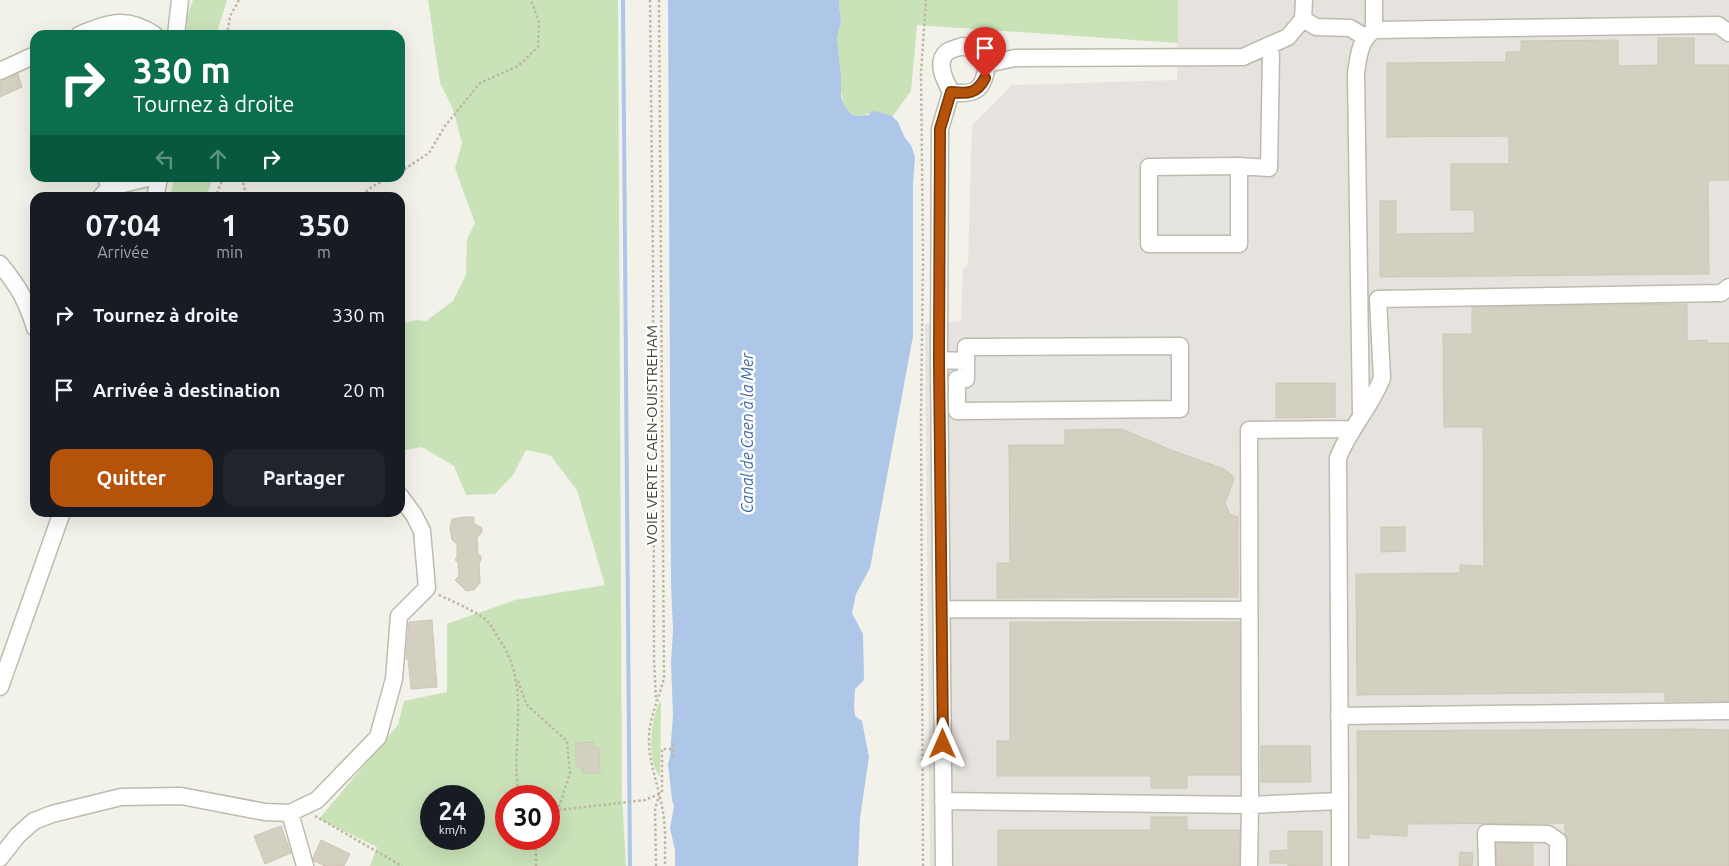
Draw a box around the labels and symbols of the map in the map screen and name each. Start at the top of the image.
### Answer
pin [964,27,1006,78]
street label: VOIE VERTE CAEN-OUISTREHAM [643,325,660,545]
water label: Canal de Caen à la Mer [738,352,756,513]
position arrow [916,717,968,769]
speed limit sign: 30 [495,785,560,850]

